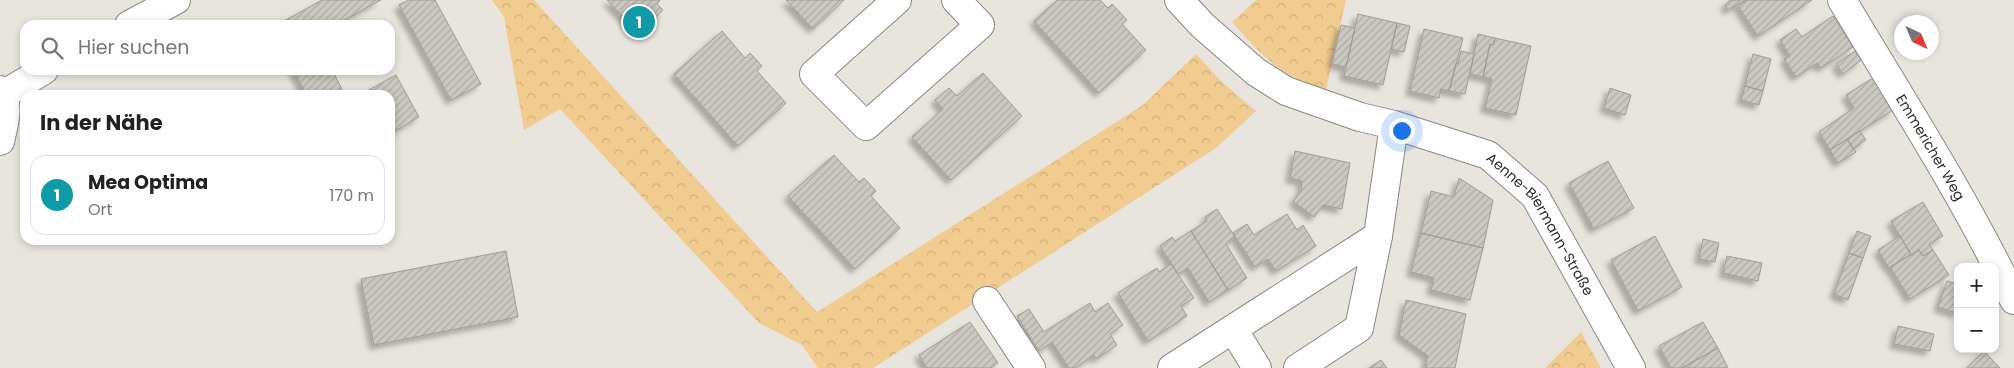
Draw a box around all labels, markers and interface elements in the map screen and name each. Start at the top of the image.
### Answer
pin: 1 [623,3,655,41]
north arrow [1894,15,1939,60]
search box [20,20,395,75]
icon: search [38,34,66,62]
text: Hier suchen [78,34,189,61]
street label: Emmericher Weg [1891,90,1970,204]
text: In der Nähe [40,108,163,137]
your location [1389,118,1415,144]
street label: Aenne-Biermann-Straße [1482,148,1599,300]
text: Mea Optima [88,169,208,196]
text: 1 [54,184,60,207]
text: 170 m [329,184,374,207]
text: Ort [88,198,112,221]
map controls [1954,263,1999,353]
button: + [1954,263,1999,308]
button: − [1954,308,1999,353]

